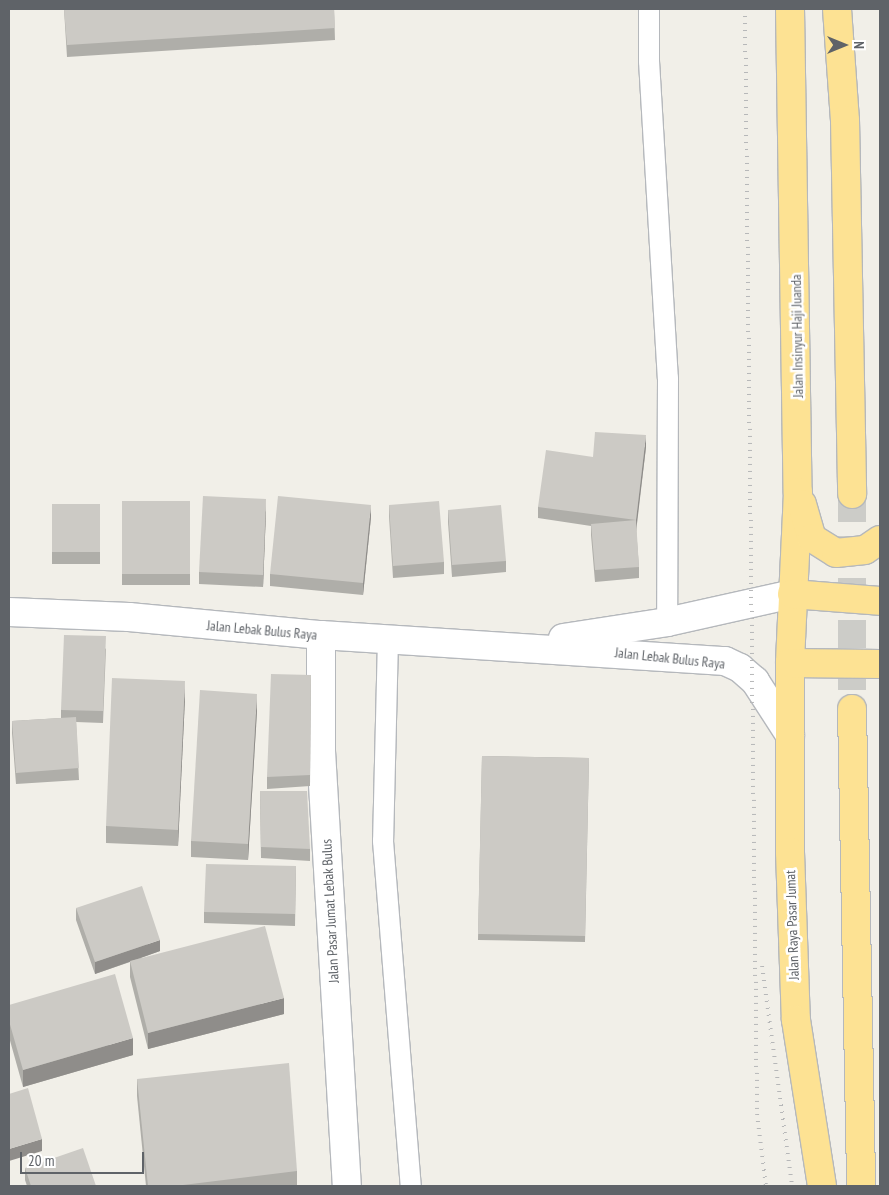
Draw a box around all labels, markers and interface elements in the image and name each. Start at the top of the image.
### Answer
north arrow [819,20,869,70]
text: N [850,41,868,49]
street label: Jalan Insinyur Haji Juanda [788,274,806,398]
street label: Jalan Lebak Bulus Raya [206,617,318,643]
street label: Jalan Lebak Bulus Raya [614,644,726,672]
street label: Jalan Pasar Jumat Lebak Bulus [318,838,342,984]
street label: Jalan Raya Pasar Jumat [782,870,802,980]
scale bar [22,1142,146,1174]
text: 20 m [28,1151,54,1170]

